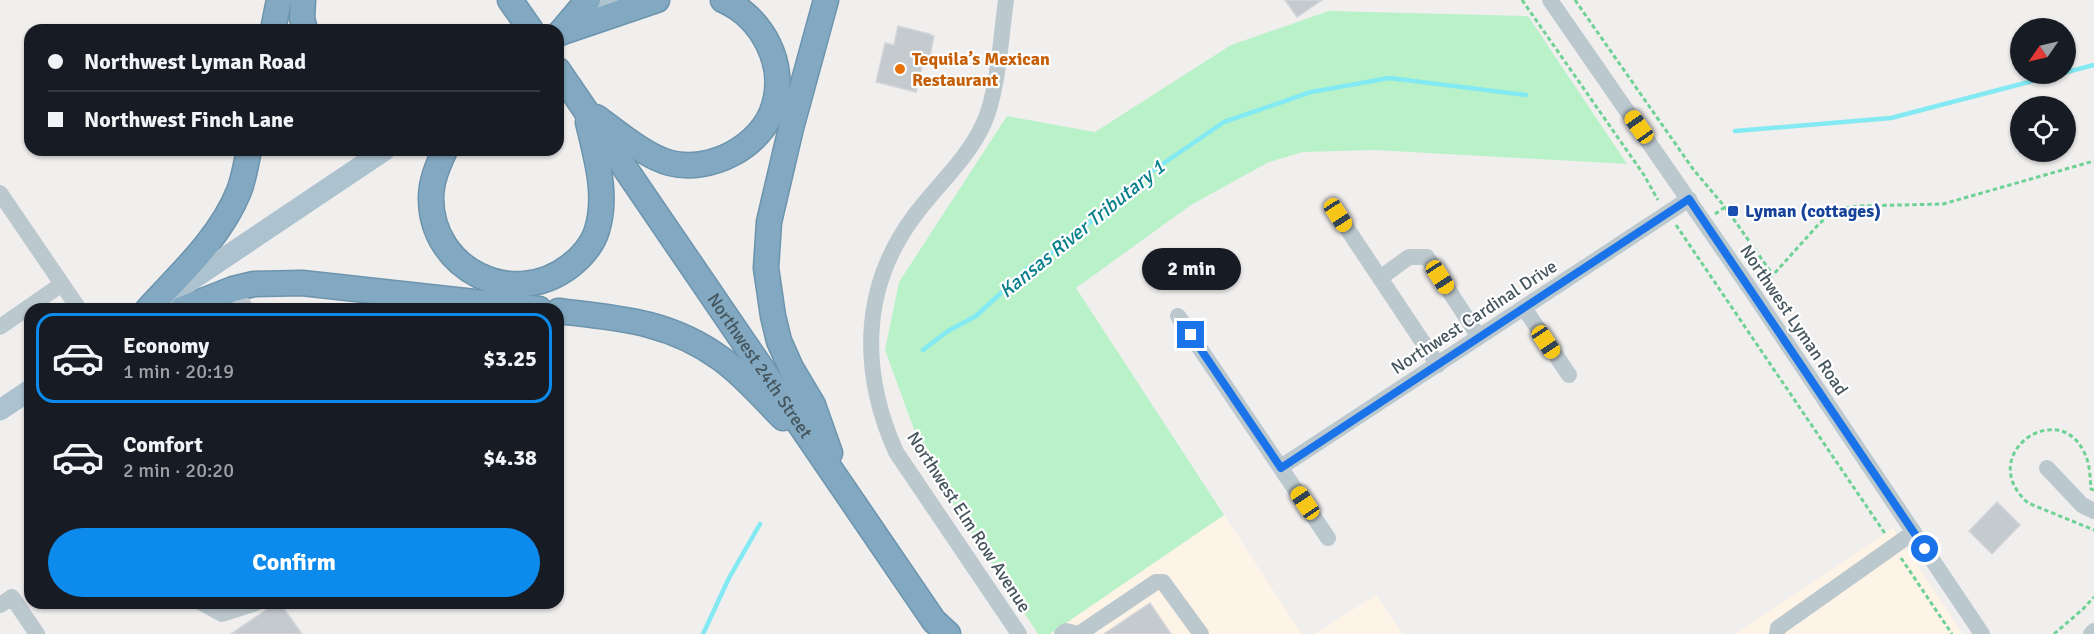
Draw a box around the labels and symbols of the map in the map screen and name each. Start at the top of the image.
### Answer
north arrow [2010,18,2076,84]
place label: Tequila’s Mexican Restaurant [912,48,1050,91]
marker: Tequila’s Mexican Restaurant [893,62,907,76]
car [1621,107,1657,147]
water label: Kansas River Tributary 1 [994,154,1170,304]
car [1321,195,1355,235]
place label: Lyman (cottages) [1745,200,1881,222]
marker: Lyman (cottages) [1726,204,1740,218]
street label: Northwest Lyman Road [1735,240,1853,400]
callout: 2 min [1142,248,1240,290]
street label: Northwest Cardinal Drive [1387,255,1561,379]
car [1423,257,1457,297]
street label: Northwest 24th Street [703,289,817,443]
route end [1177,321,1204,348]
car [1528,322,1564,362]
street label: Northwest Elm Row Avenue [902,427,1036,617]
car [1287,483,1323,523]
route start [1911,535,1938,562]

